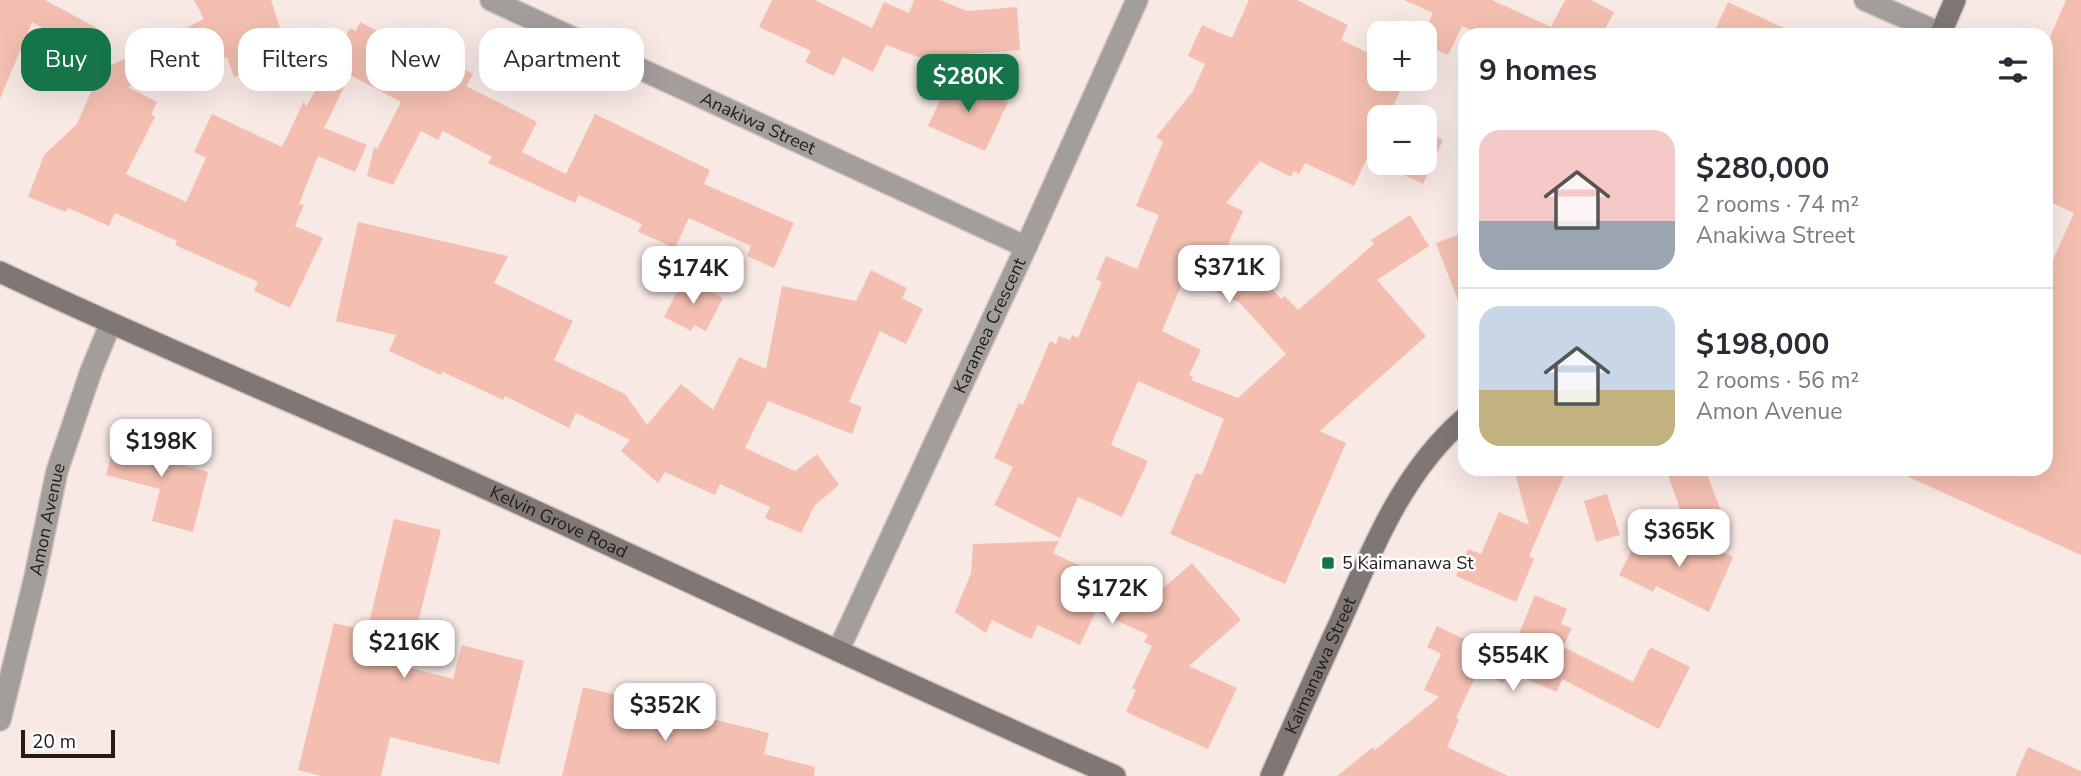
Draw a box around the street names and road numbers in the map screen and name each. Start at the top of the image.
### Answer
street label: Anakiwa Street [696,86,820,160]
street label: Karamea Crescent [948,253,1032,397]
street label: Amon Avenue [24,460,71,578]
street label: Kelvin Grove Road [486,480,631,564]
street label: Kaimanawa Street [1279,593,1362,738]

